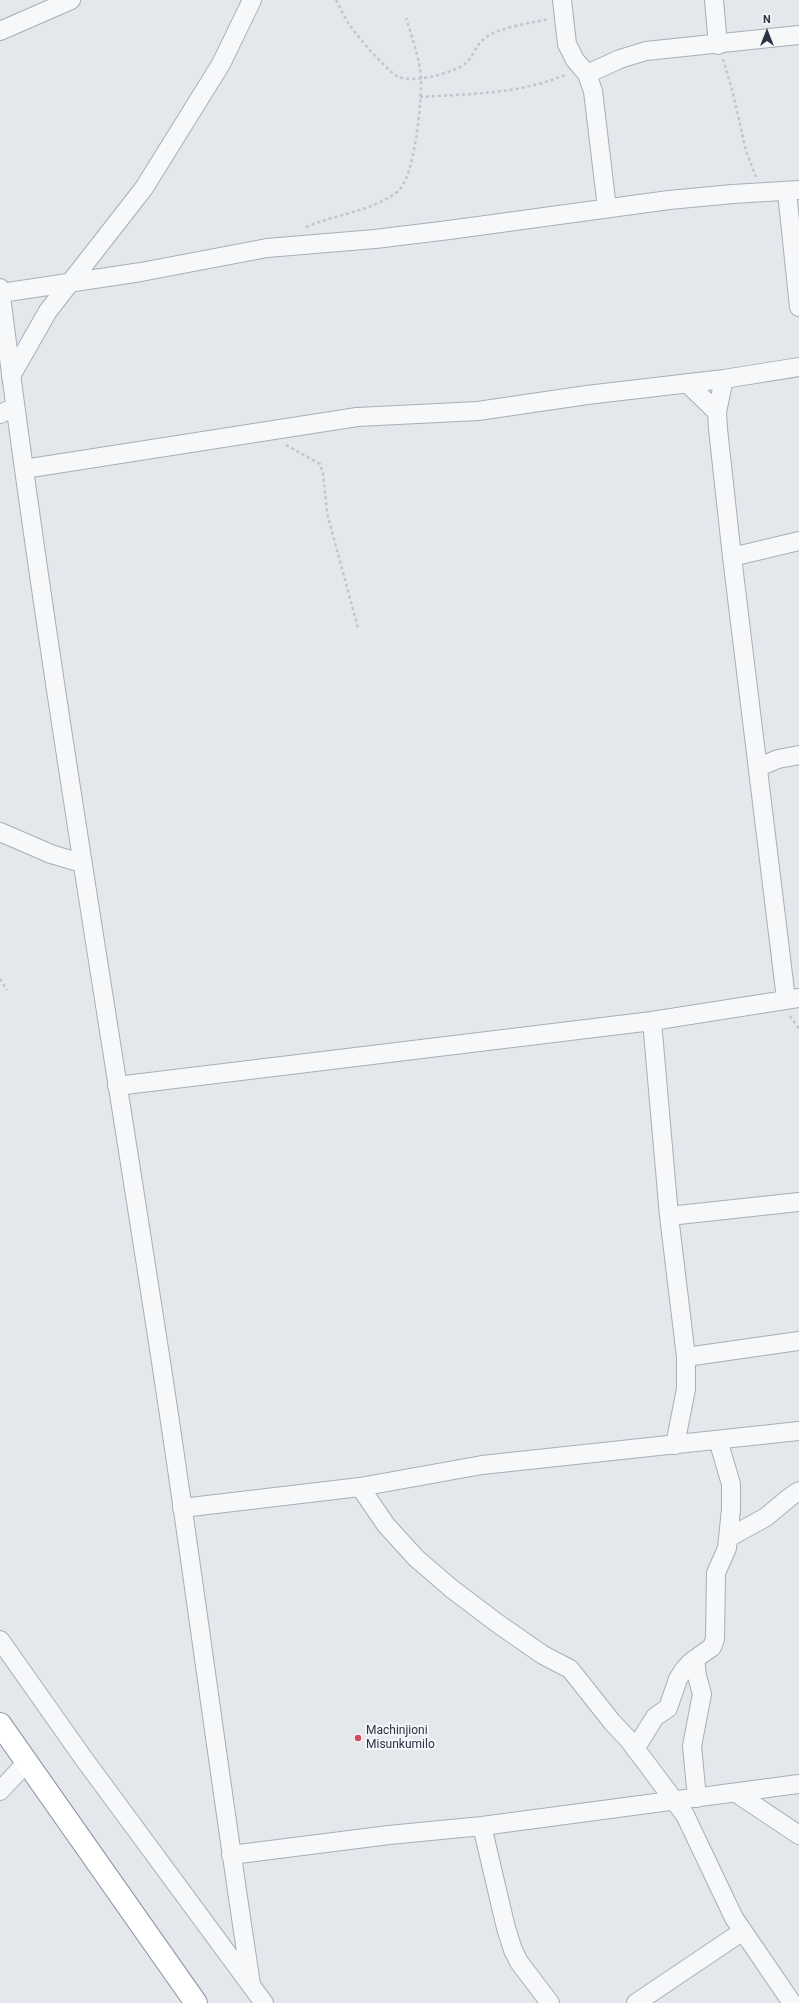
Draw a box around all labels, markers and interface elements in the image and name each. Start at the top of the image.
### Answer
north arrow [747,12,787,52]
text: N [763,13,771,26]
place label: Machinjioni Misunkumilo [366,1724,435,1752]
marker: Machinjioni Misunkumilo [353,1733,363,1743]

